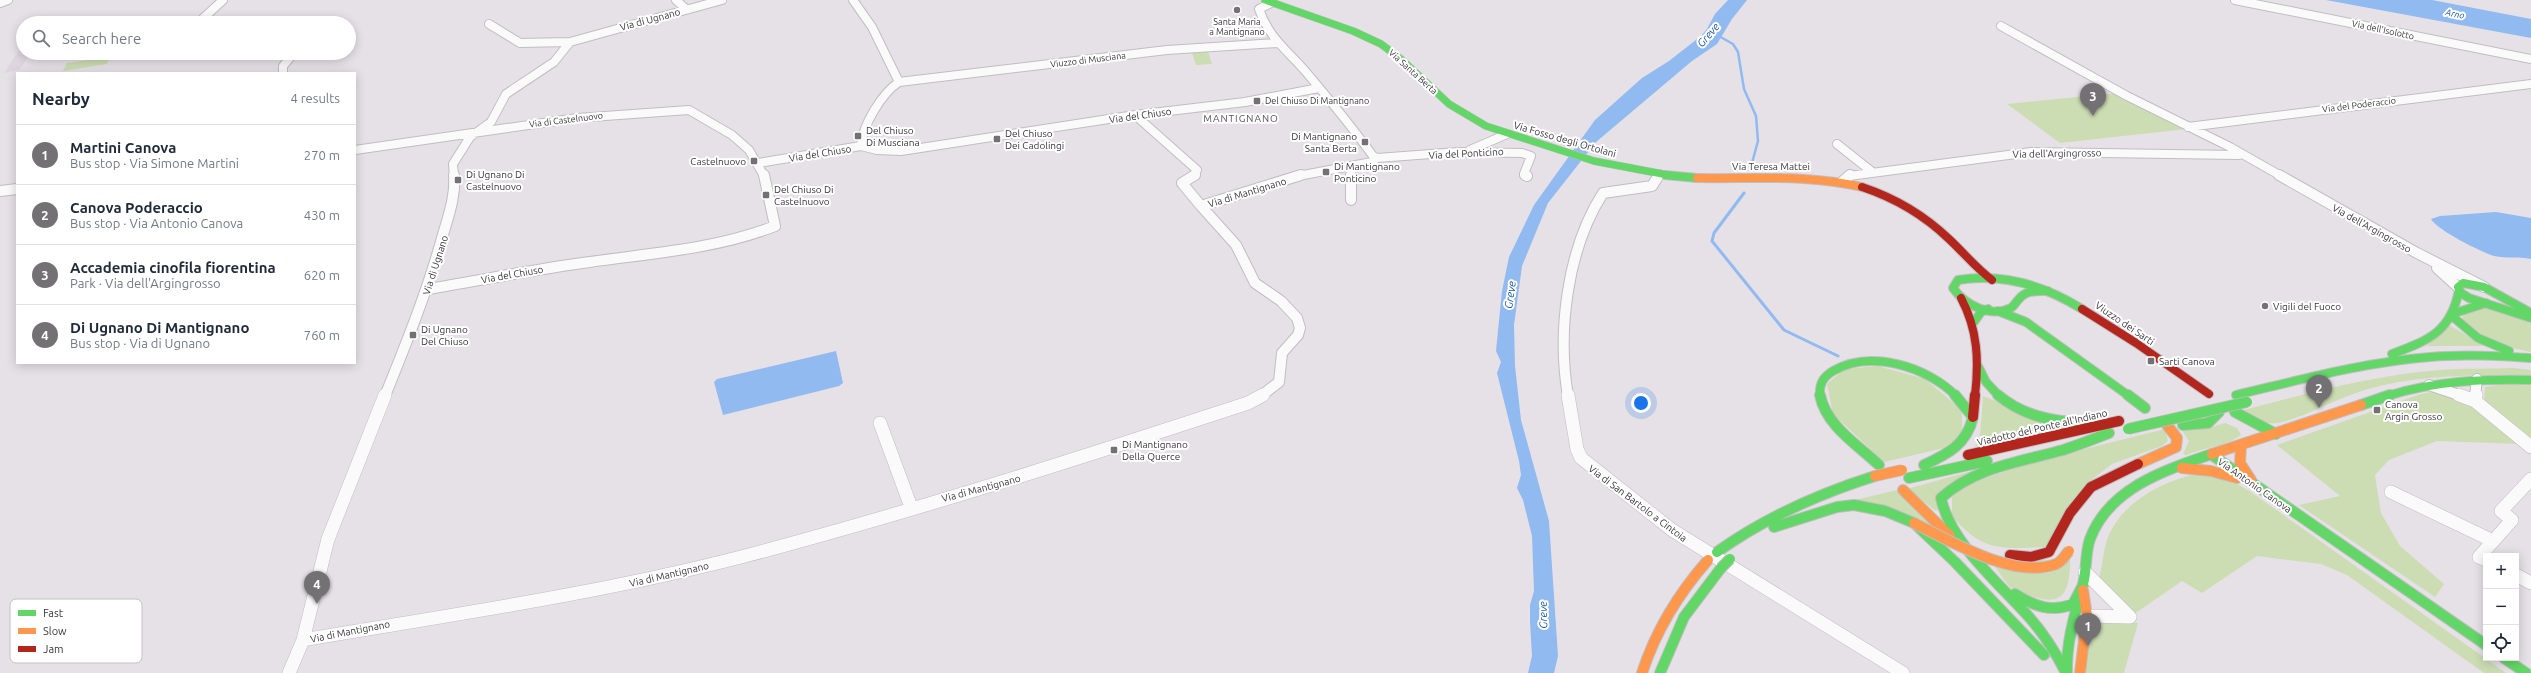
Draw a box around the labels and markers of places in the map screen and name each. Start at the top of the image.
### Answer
marker: Santa Maria a Mantignano [1232,5,1242,15]
place label: Santa Maria a Mantignano [1209,17,1265,37]
pin: 3 [2080,83,2106,116]
marker: Del Chiuso Di Mantignano [1252,96,1262,106]
place label: Del Chiuso Di Mantignano [1265,96,1369,106]
place label: Del Chiuso Di Musciana [866,125,920,148]
place label: Del Chiuso Dei Cadolingi [1005,128,1064,151]
marker: Del Chiuso Di Musciana [853,131,863,141]
place label: Di Mantignano Santa Berta [1291,131,1357,154]
marker: Del Chiuso Dei Cadolingi [992,134,1002,144]
marker: Di Mantignano Santa Berta [1360,137,1370,147]
place label: Castelnuovo [690,156,746,167]
marker: Castelnuovo [749,156,759,166]
place label: Di Mantignano Ponticino [1334,161,1400,184]
marker: Di Mantignano Ponticino [1321,167,1331,177]
place label: Di Ugnano Di Castelnuovo [466,169,525,192]
marker: Di Ugnano Di Castelnuovo [453,175,463,185]
place label: Del Chiuso Di Castelnuovo [774,184,833,207]
marker: Del Chiuso Di Castelnuovo [761,190,771,200]
marker: Vigili del Fuoco [2260,301,2270,311]
place label: Vigili del Fuoco [2273,301,2341,312]
place label: Di Ugnano Del Chiuso [421,324,469,347]
marker: Di Ugnano Del Chiuso [408,330,418,340]
marker: Sarti Canova [2146,356,2156,366]
place label: Sarti Canova [2159,356,2215,367]
pin: 2 [2306,375,2332,408]
place label: Canova Argin Grosso [2385,399,2442,422]
marker: Canova Argin Grosso [2372,405,2382,415]
place label: Di Mantignano Della Querce [1122,439,1188,462]
marker: Di Mantignano Della Querce [1109,445,1119,455]
pin: 4 [304,571,330,604]
pin: 1 [2075,613,2101,646]

